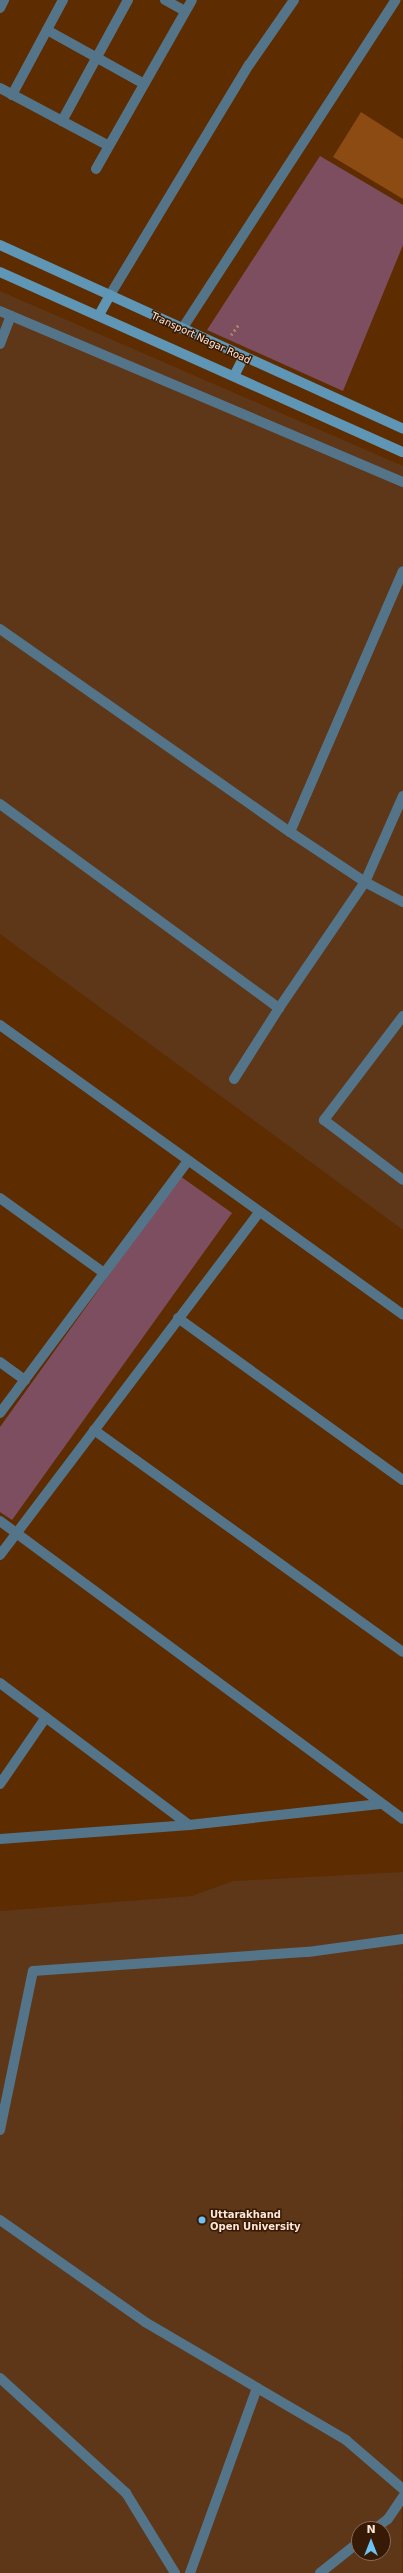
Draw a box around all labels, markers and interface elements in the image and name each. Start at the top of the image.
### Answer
street label: Transport Nagar Road [149,310,253,366]
place label: Uttarakhand Open University [210,2208,301,2232]
marker: Uttarakhand Open University [197,2215,207,2225]
north arrow [351,2521,391,2561]
text: N [366,2523,376,2536]

